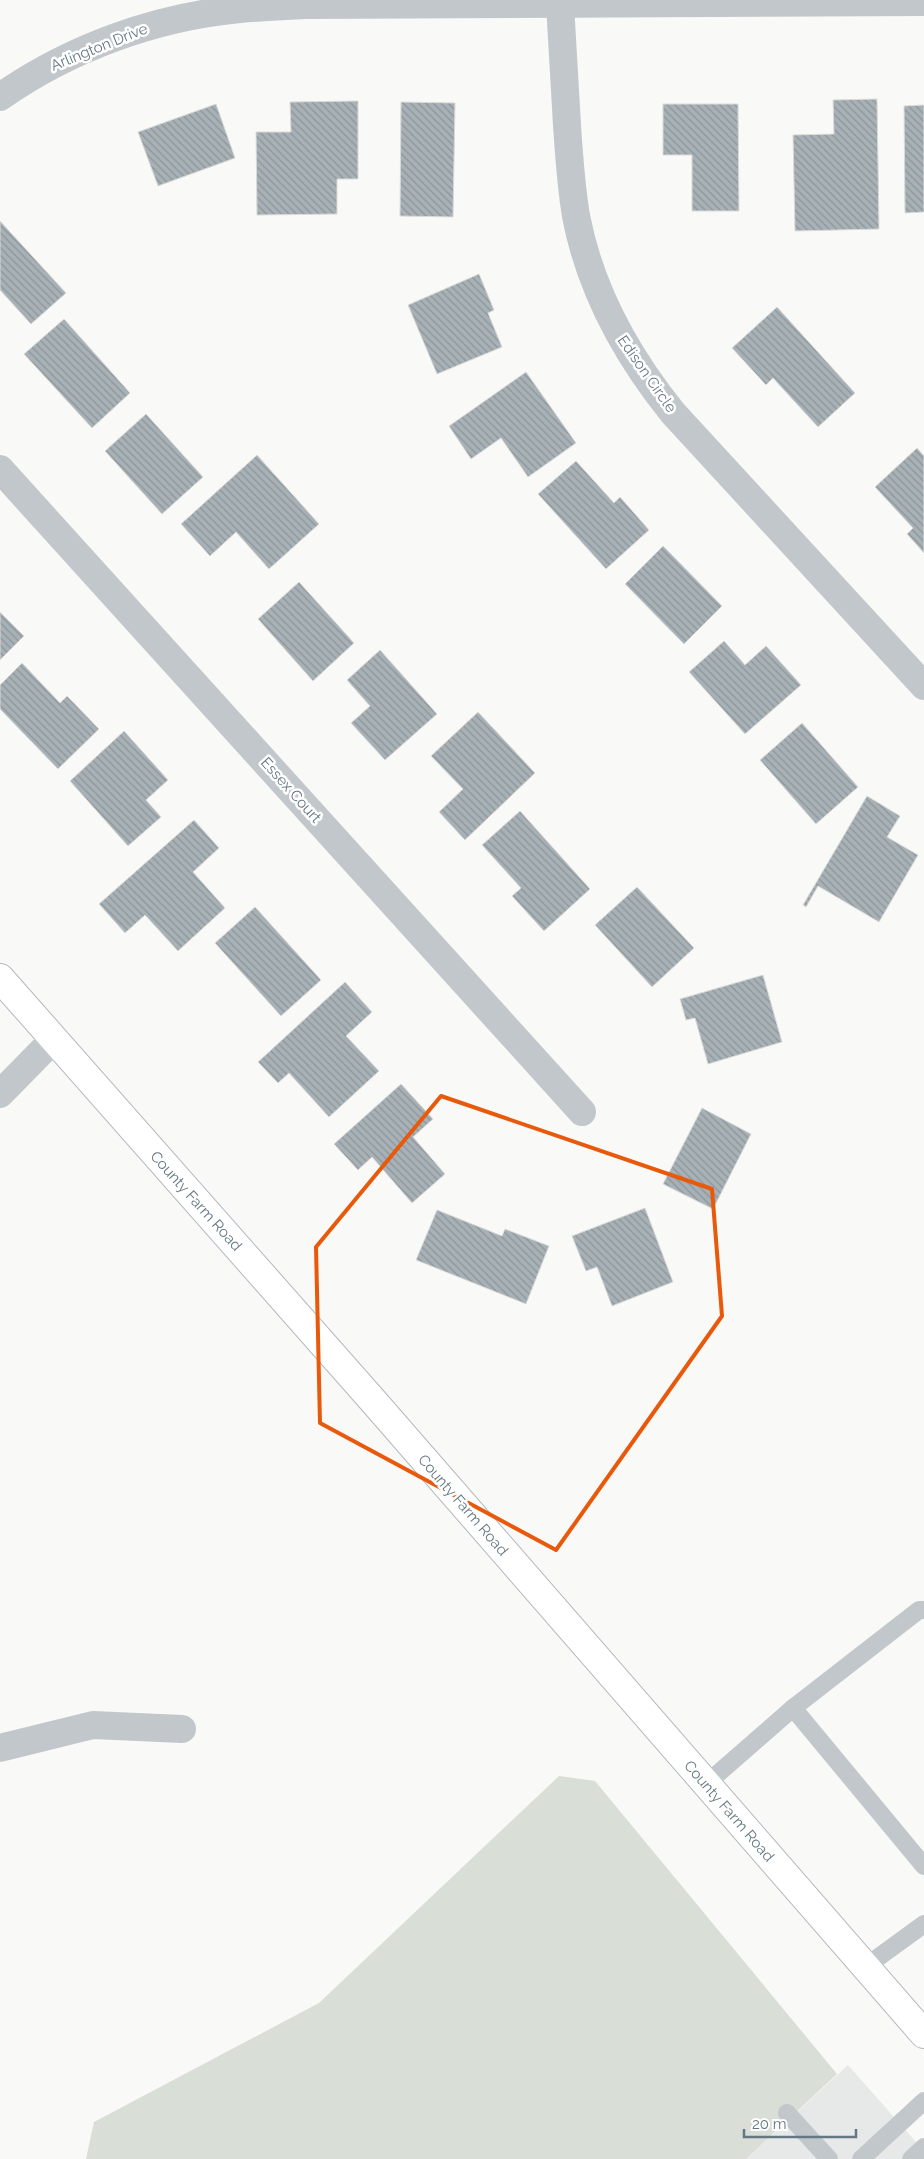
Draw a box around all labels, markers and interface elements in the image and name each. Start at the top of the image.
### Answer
street label: Arlington Drive [48,19,150,75]
street label: Edison Circle [614,332,680,416]
street label: Essex Court [257,754,325,826]
street label: County Farm Road [146,1147,246,1255]
street label: County Farm Road [414,1451,512,1559]
street label: County Farm Road [680,1757,778,1865]
scale bar [744,2106,856,2138]
text: 20 m [752,2115,787,2133]

